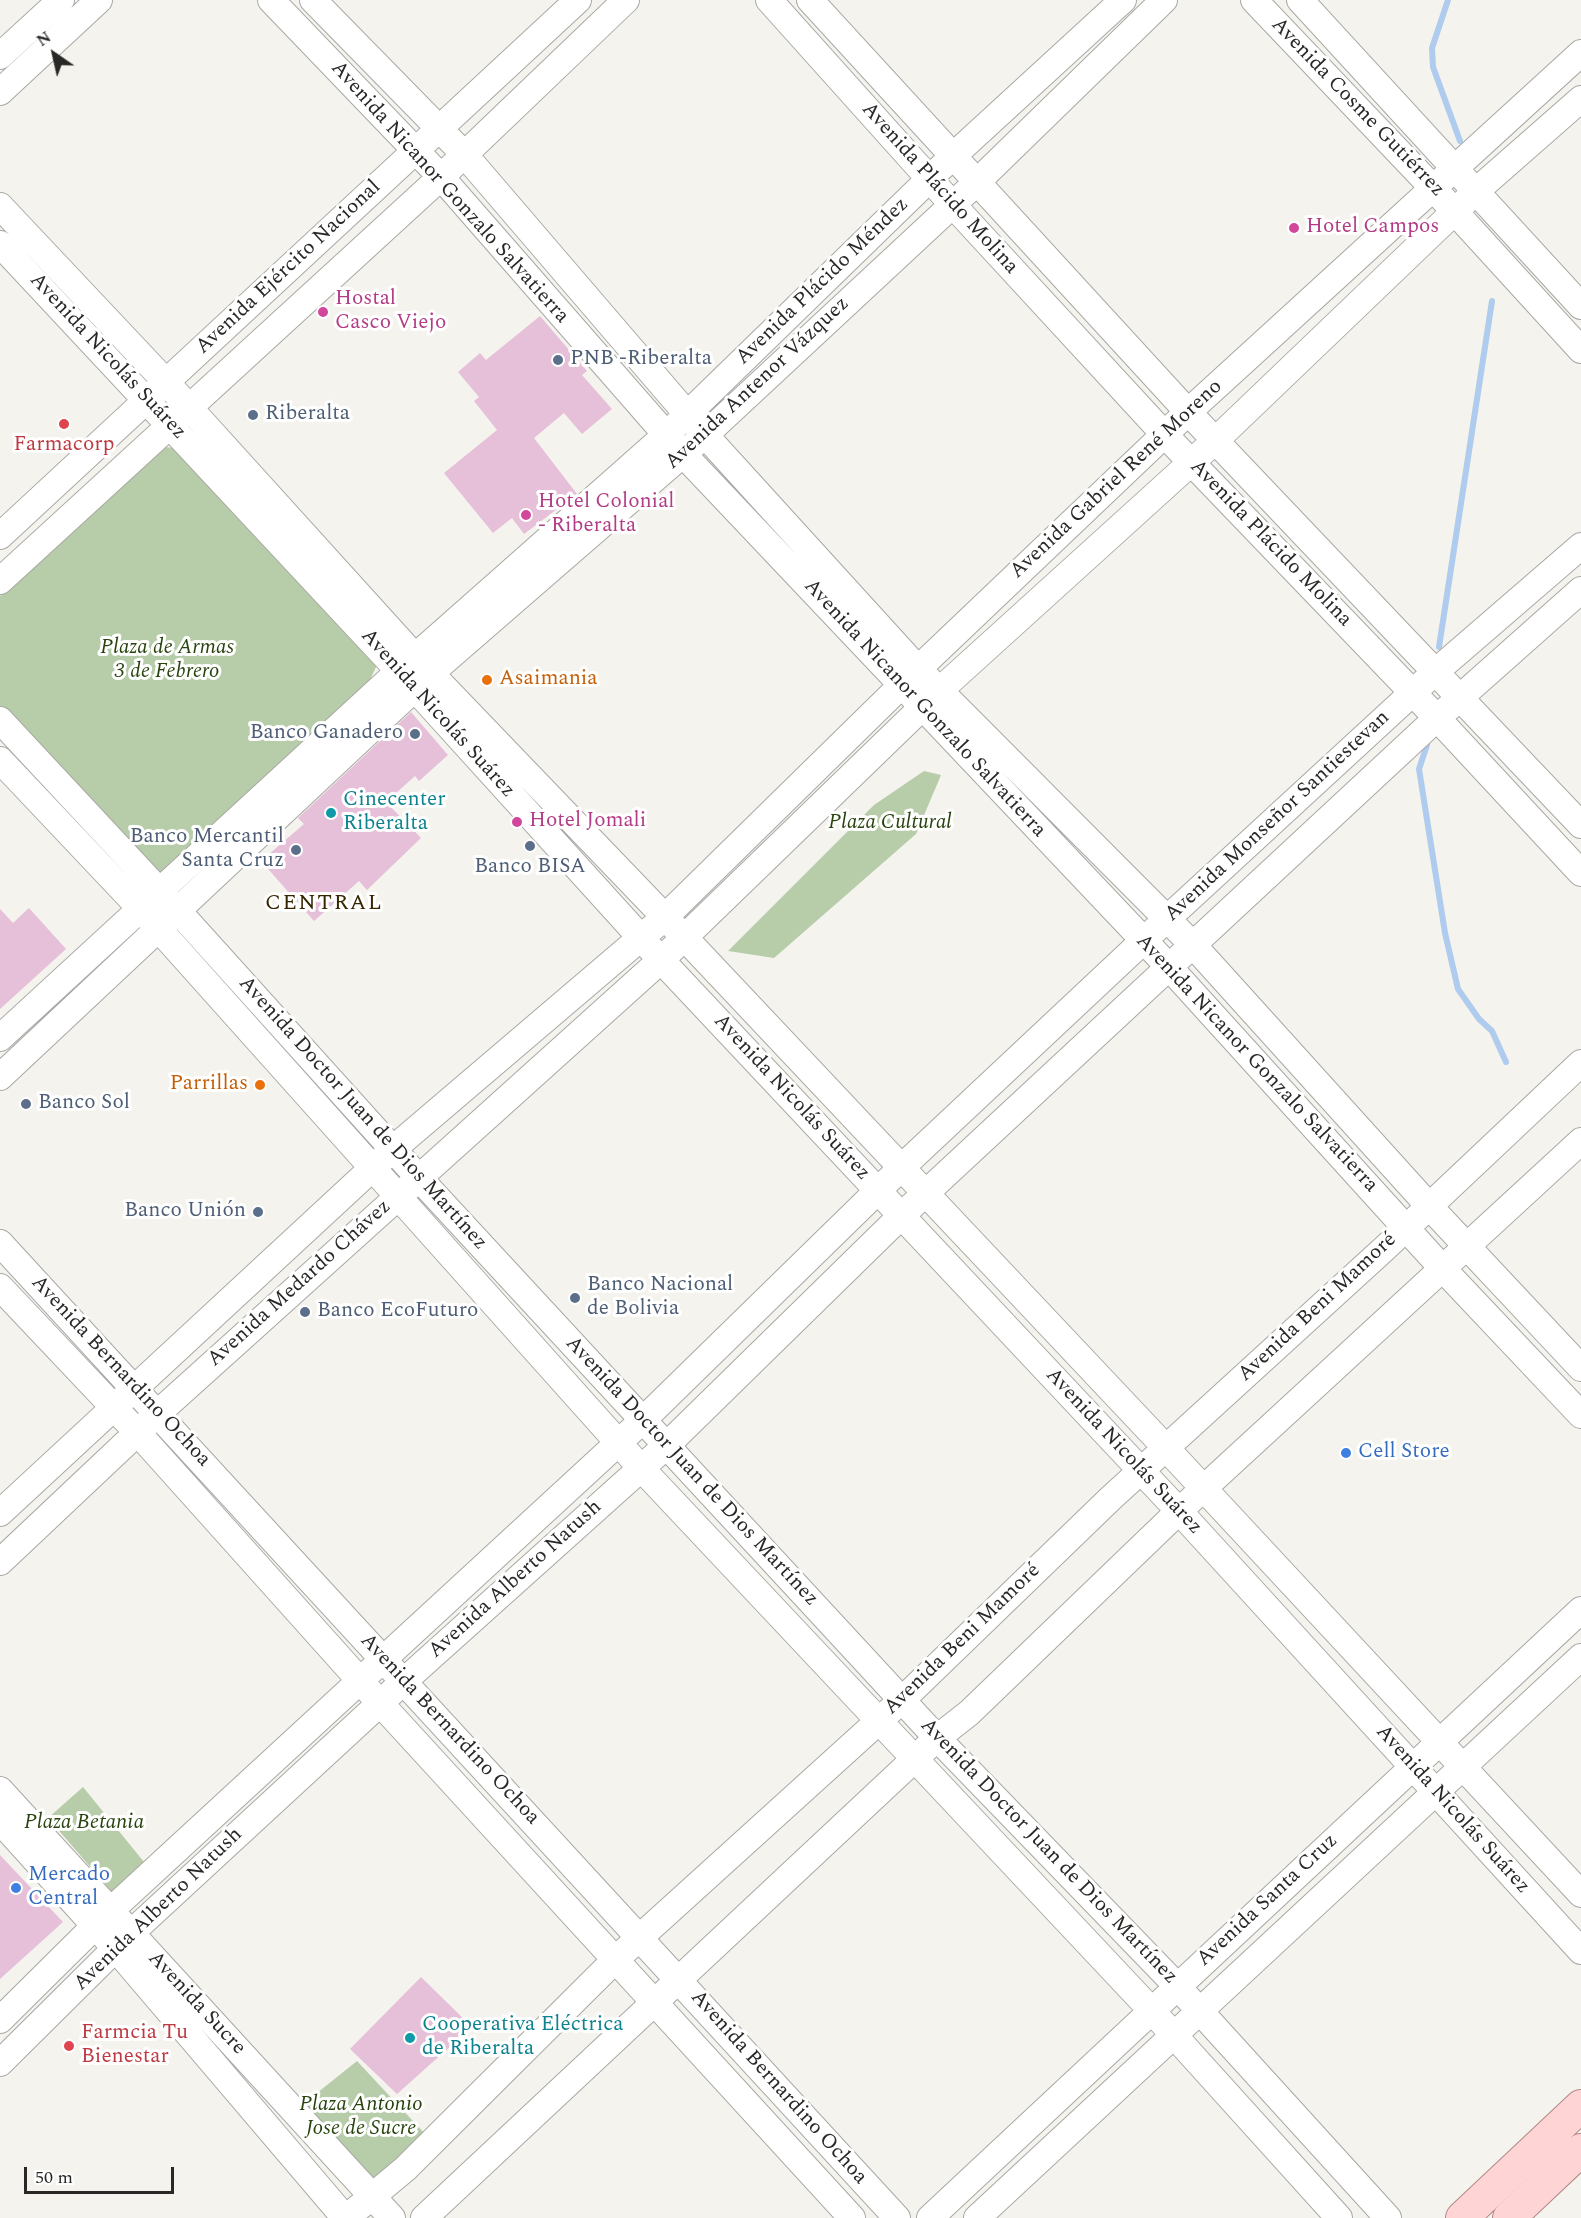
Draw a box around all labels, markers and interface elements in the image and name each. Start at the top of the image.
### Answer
street label: Avenida Cosme Gutiérrez [1265,13,1449,203]
north arrow [24,24,84,84]
text: N [32,25,56,53]
street label: Avenida Nicanor Gonzalo Salvatierra [324,57,574,329]
street label: Avenida Plácido Molina [855,98,1023,280]
street label: Avenida Ejército Nacional [191,176,387,360]
street label: Avenida Plácido Méndez [731,193,915,371]
place label: Hotel Campos [1306,215,1439,241]
marker: Hotel Campos [1287,221,1301,235]
street label: Avenida Nicolás Suárez [23,269,191,445]
place label: Hostal Casco Viejo [335,287,446,337]
street label: Avenida Antenor Vázquez [661,292,855,476]
marker: Hostal Casco Viejo [316,305,330,319]
place label: PNB -Riberalta [570,347,712,373]
marker: PNB -Riberalta [551,353,565,367]
street label: Avenida Gabriel René Moreno [1006,375,1228,585]
place label: Riberalta [265,402,350,428]
marker: Riberalta [246,408,260,422]
marker: Farmacorp [57,417,71,431]
place label: Farmacorp [14,433,114,459]
street label: Avenida Plácido Molina [1184,455,1356,633]
place label: Hotel Colonial - Riberalta [538,490,674,540]
marker: Hotel Colonial - Riberalta [519,508,533,522]
street label: Avenida Nicanor Gonzalo Salvatierra [797,575,1051,843]
street label: Avenida Nicolás Suárez [355,624,519,804]
park label: Plaza de Armas 3 de Febrero [100,636,234,686]
place label: Asaimania [499,667,598,693]
marker: Asaimania [480,673,494,687]
street label: Avenida Monseñor Santiestevan [1160,706,1396,928]
place label: Banco Ganadero [250,721,403,747]
marker: Banco Ganadero [408,727,422,741]
place label: Cinecenter Riberalta [343,788,446,838]
marker: Cinecenter Riberalta [324,806,338,820]
place label: Hotel Jomali [529,809,646,835]
park label: Plaza Cultural [828,811,952,837]
marker: Hotel Jomali [510,815,524,829]
place label: Banco Mercantil Santa Cruz [130,825,284,875]
marker: Banco BISA [523,839,537,853]
marker: Banco Mercantil Santa Cruz [289,843,303,857]
place label: Banco BISA [474,855,586,881]
district label: CENTRAL [265,892,383,918]
street label: Avenida Nicanor Gonzalo Salvatierra [1129,930,1383,1198]
street label: Avenida Doctor Juan de Dios Martínez [232,972,492,1256]
street label: Avenida Nicolás Suárez [707,1010,875,1186]
place label: Parrillas [170,1072,248,1098]
marker: Parrillas [253,1078,267,1092]
place label: Banco Sol [38,1091,130,1117]
marker: Banco Sol [19,1097,33,1111]
street label: Avenida Medardo Chávez [203,1195,397,1373]
place label: Banco Unión [124,1199,246,1225]
marker: Banco Unión [251,1205,265,1219]
street label: Avenida Beni Mamoré [1234,1228,1402,1388]
street label: Avenida Bernardino Ochoa [25,1271,215,1473]
place label: Banco Nacional de Bolivia [587,1273,733,1323]
marker: Banco Nacional de Bolivia [568,1291,582,1305]
place label: Banco EcoFuturo [317,1299,478,1325]
marker: Banco EcoFuturo [298,1305,312,1319]
street label: Avenida Doctor Juan de Dios Martínez [559,1332,823,1612]
street label: Avenida Nicolás Suárez [1039,1364,1207,1540]
place label: Cell Store [1358,1440,1450,1466]
marker: Cell Store [1339,1446,1353,1460]
street label: Avenida Alberto Natush [424,1496,608,1664]
street label: Avenida Beni Mamoré [880,1559,1046,1721]
street label: Avenida Bernardino Ochoa [354,1629,544,1831]
street label: Avenida Doctor Juan de Dios Martínez [914,1714,1182,1990]
street label: Avenida Nicolás Suárez [1370,1720,1534,1900]
park label: Plaza Betania [24,1811,144,1837]
street label: Avenida Alberto Natush [69,1823,249,1997]
street label: Avenida Santa Cruz [1192,1829,1344,1973]
place label: Mercado Central [28,1863,110,1913]
marker: Mercado Central [9,1881,23,1895]
street label: Avenida Sucre [142,1947,250,2061]
street label: Avenida Bernardino Ochoa [684,1986,872,2190]
place label: Cooperativa Eléctrica de Riberalta [422,2013,624,2063]
place label: Farmcia Tu Bienestar [81,2021,188,2071]
marker: Cooperativa Eléctrica de Riberalta [403,2031,417,2045]
marker: Farmcia Tu Bienestar [62,2039,76,2053]
park label: Plaza Antonio Jose de Sucre [299,2093,423,2143]
scale bar [27,2155,177,2193]
text: 50 m [35,2164,73,2191]

